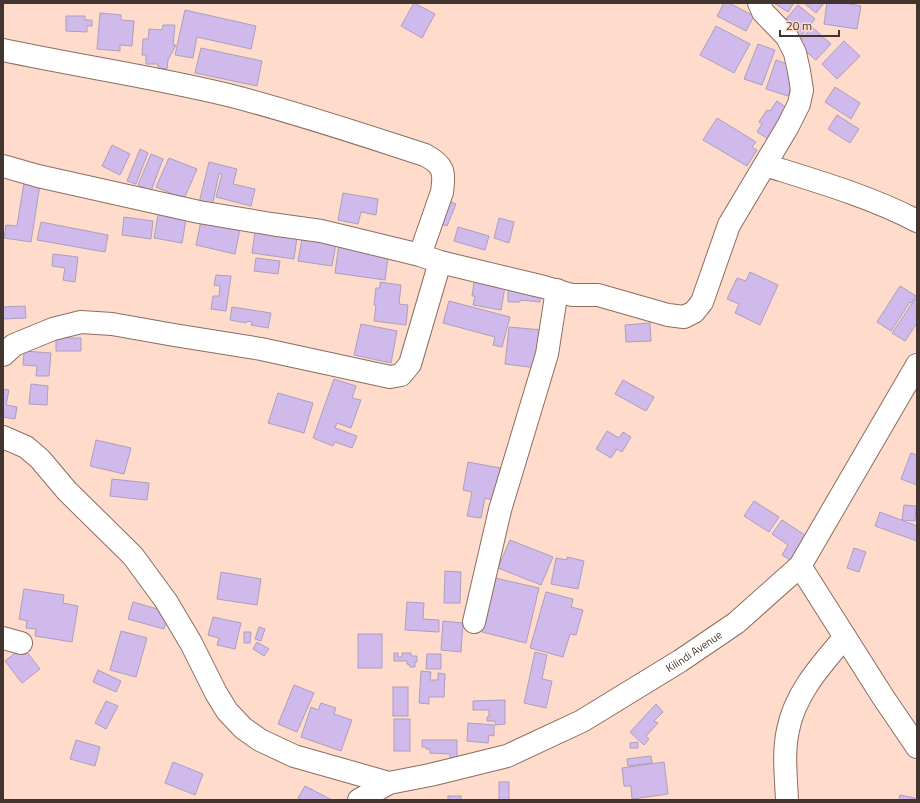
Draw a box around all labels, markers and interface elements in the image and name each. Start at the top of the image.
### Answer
scale bar [780,12,839,38]
text: 20 m [786,16,812,35]
street label: Kilindi Avenue [663,627,725,676]

